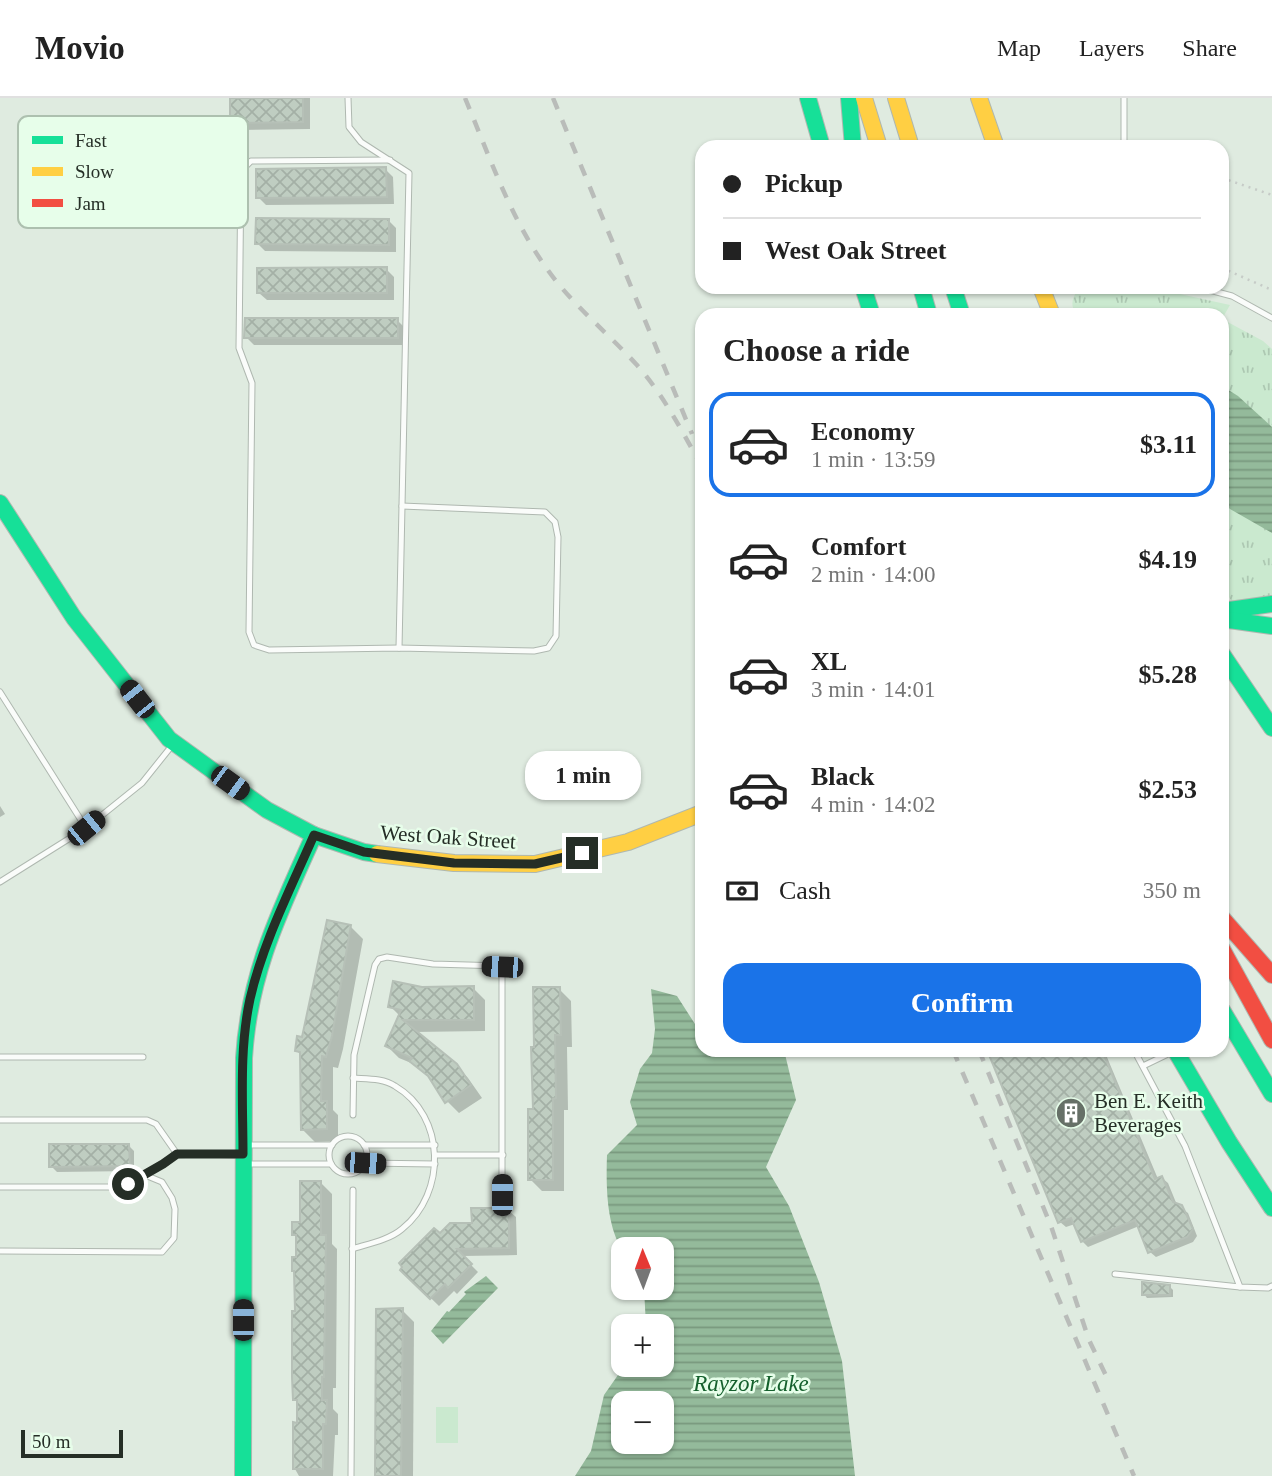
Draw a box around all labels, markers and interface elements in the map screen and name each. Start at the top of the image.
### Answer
text: Movio [35,30,125,66]
text: Map [997,35,1041,61]
text: Layers [1079,35,1144,61]
text: Share [1182,35,1237,61]
legend [18,116,248,228]
text: Fast [75,130,107,151]
text: Slow [75,161,114,182]
text: Pickup [765,169,843,198]
text: Jam [75,193,106,214]
text: West Oak Street [765,236,947,265]
text: Choose a ride [723,332,910,368]
icon: car [727,413,790,476]
text: Economy [811,417,915,446]
text: $3.11 [1140,430,1197,459]
text: 1 min · 13:59 [811,447,936,472]
icon: car [727,528,790,591]
text: Comfort [811,532,906,561]
text: $4.19 [1139,545,1197,574]
text: 2 min · 14:00 [811,562,936,587]
icon: car [727,643,790,706]
text: XL [811,647,847,676]
text: $5.28 [1139,660,1197,689]
car [116,676,159,722]
text: 3 min · 14:01 [811,677,936,702]
callout: 1 min [524,752,640,800]
icon: car [727,758,790,821]
car [207,762,254,804]
text: Black [811,762,875,791]
text: 1 min [555,763,611,788]
text: $2.53 [1139,775,1197,804]
text: 4 min · 14:02 [811,792,936,817]
car [64,807,109,849]
street label: West Oak Street [379,820,517,854]
route end [566,837,598,869]
icon: cash [723,872,761,910]
text: Cash [779,876,831,905]
text: 350 m [1143,878,1201,903]
car [481,956,524,978]
button: Confirm [723,963,1201,1043]
place label: Ben E. Keith Beverages [1094,1089,1204,1137]
building icon: Ben E. Keith Beverages [1054,1096,1088,1130]
car [344,1151,387,1175]
route start [112,1168,144,1200]
car [492,1174,513,1216]
north arrow [611,1237,674,1300]
map controls [611,1237,674,1454]
car [233,1299,254,1341]
button: + [611,1314,674,1377]
water label: Rayzor Lake [692,1371,809,1396]
button: − [611,1391,674,1454]
scale bar [21,1427,122,1459]
text: 50 m [32,1431,71,1452]

